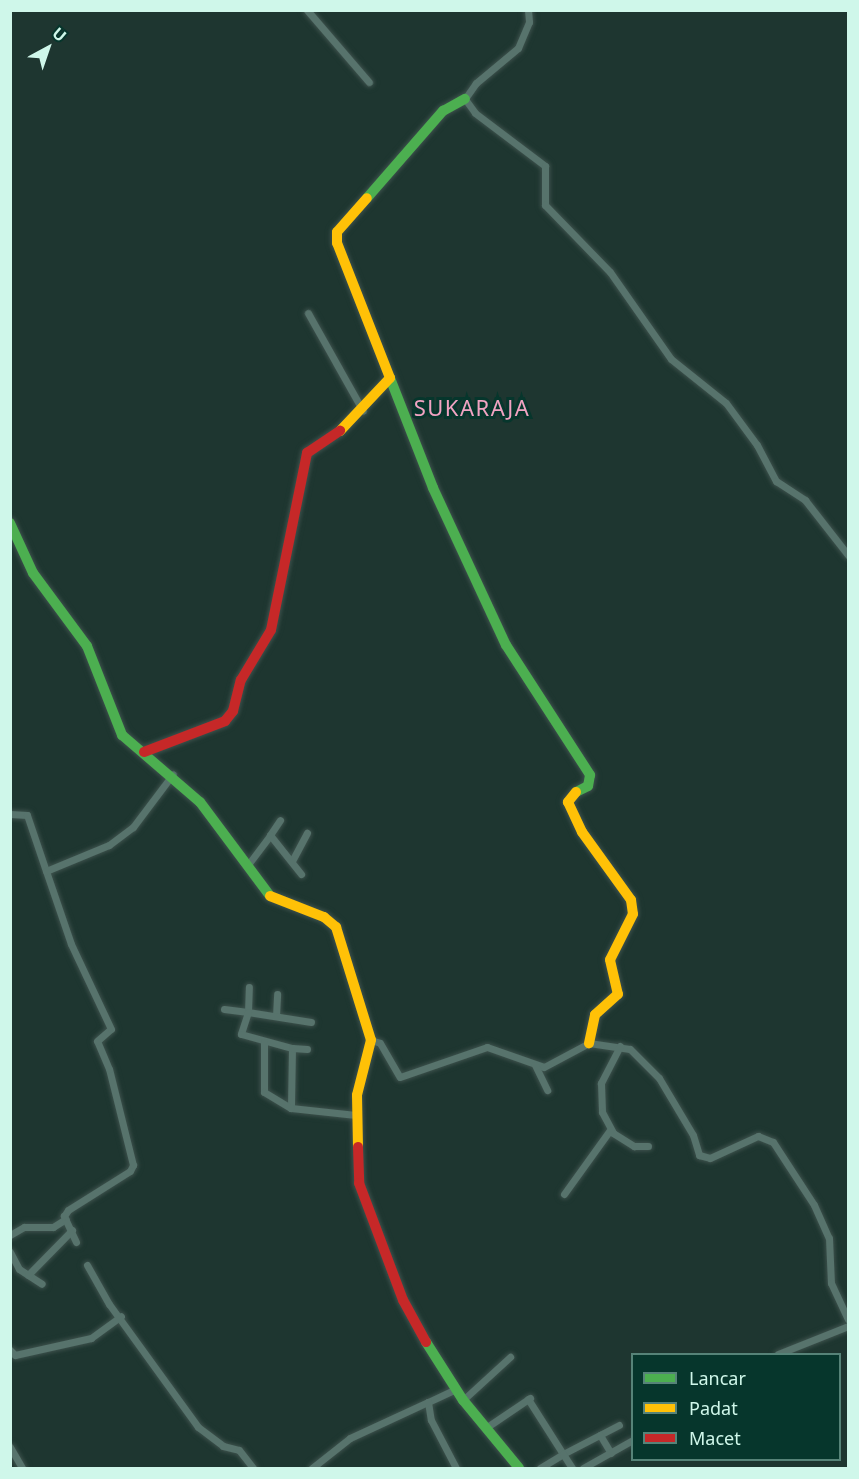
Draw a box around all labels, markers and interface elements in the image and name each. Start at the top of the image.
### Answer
north arrow [18,18,78,78]
text: U [48,22,71,47]
district label: SUKARAJA [414,395,530,421]
legend [631,1353,841,1461]
text: Lancar [689,1366,746,1390]
text: Padat [689,1396,738,1420]
text: Macet [689,1426,741,1450]

